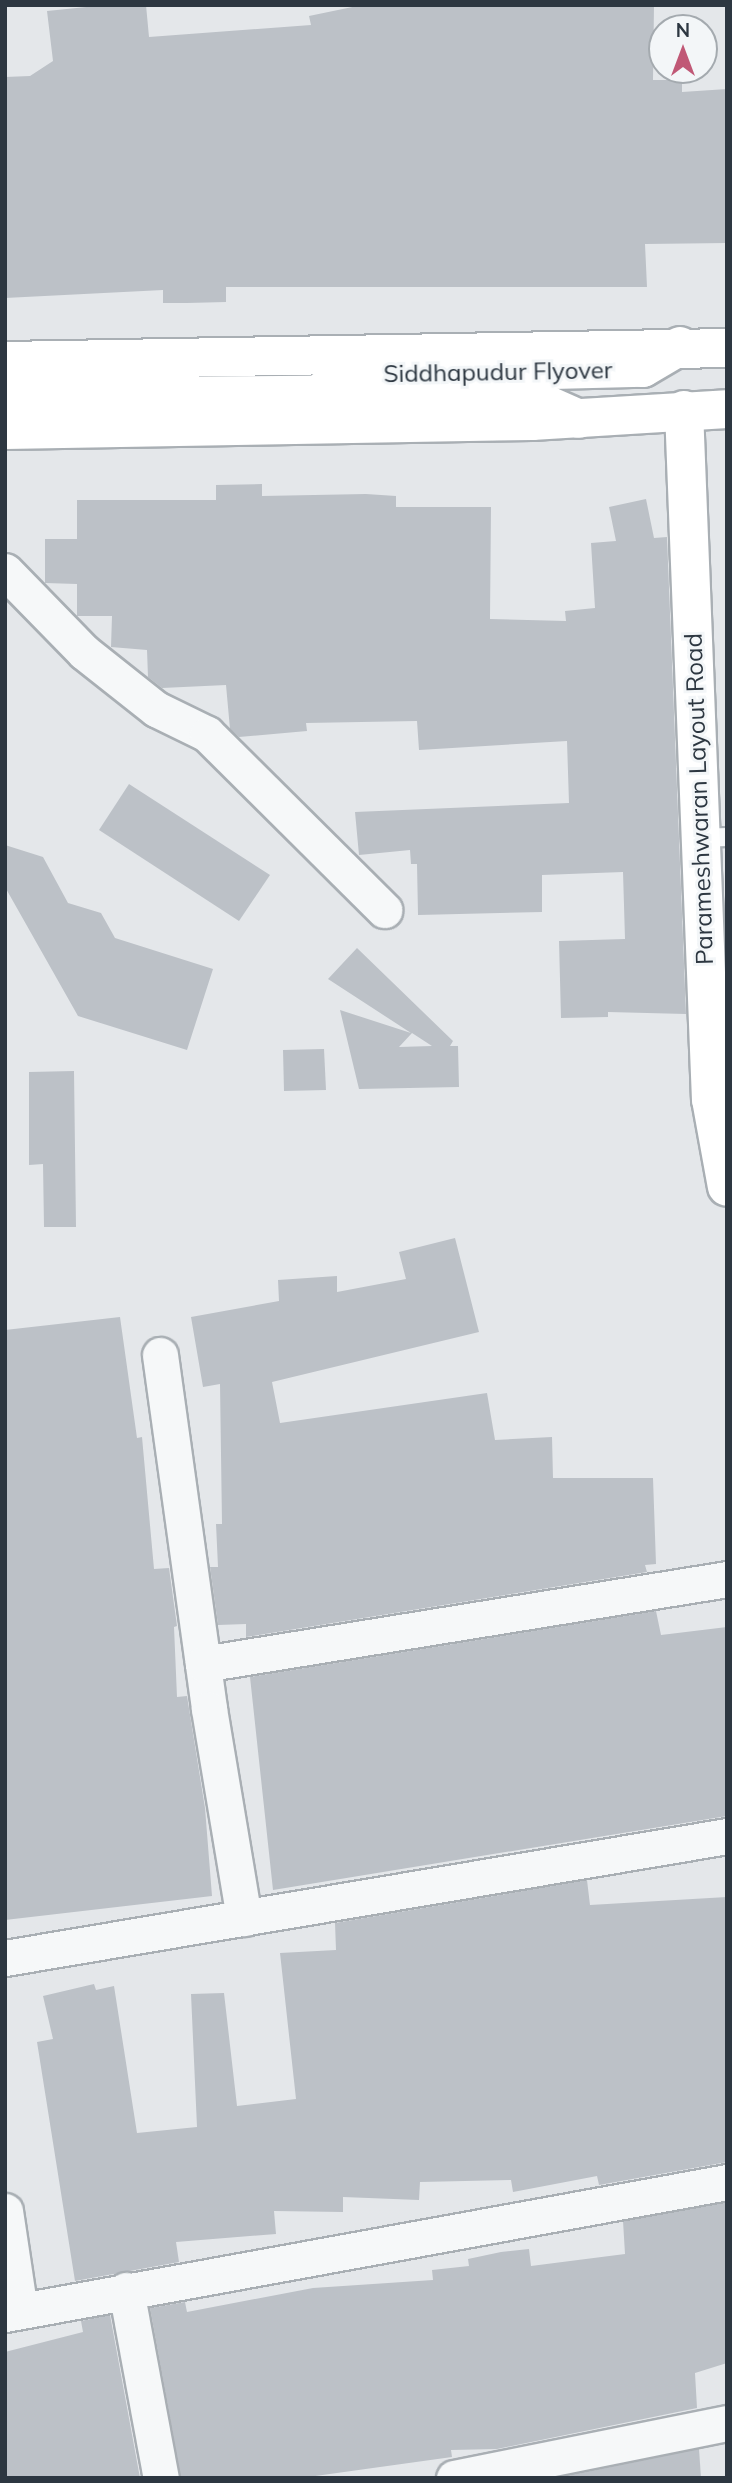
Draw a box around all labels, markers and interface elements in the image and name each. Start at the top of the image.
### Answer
north arrow [648,14,718,84]
text: N [676,18,690,42]
street label: Siddhapudur Flyover [383,356,613,388]
street label: Parameshwaran Layout Road [679,633,719,965]

